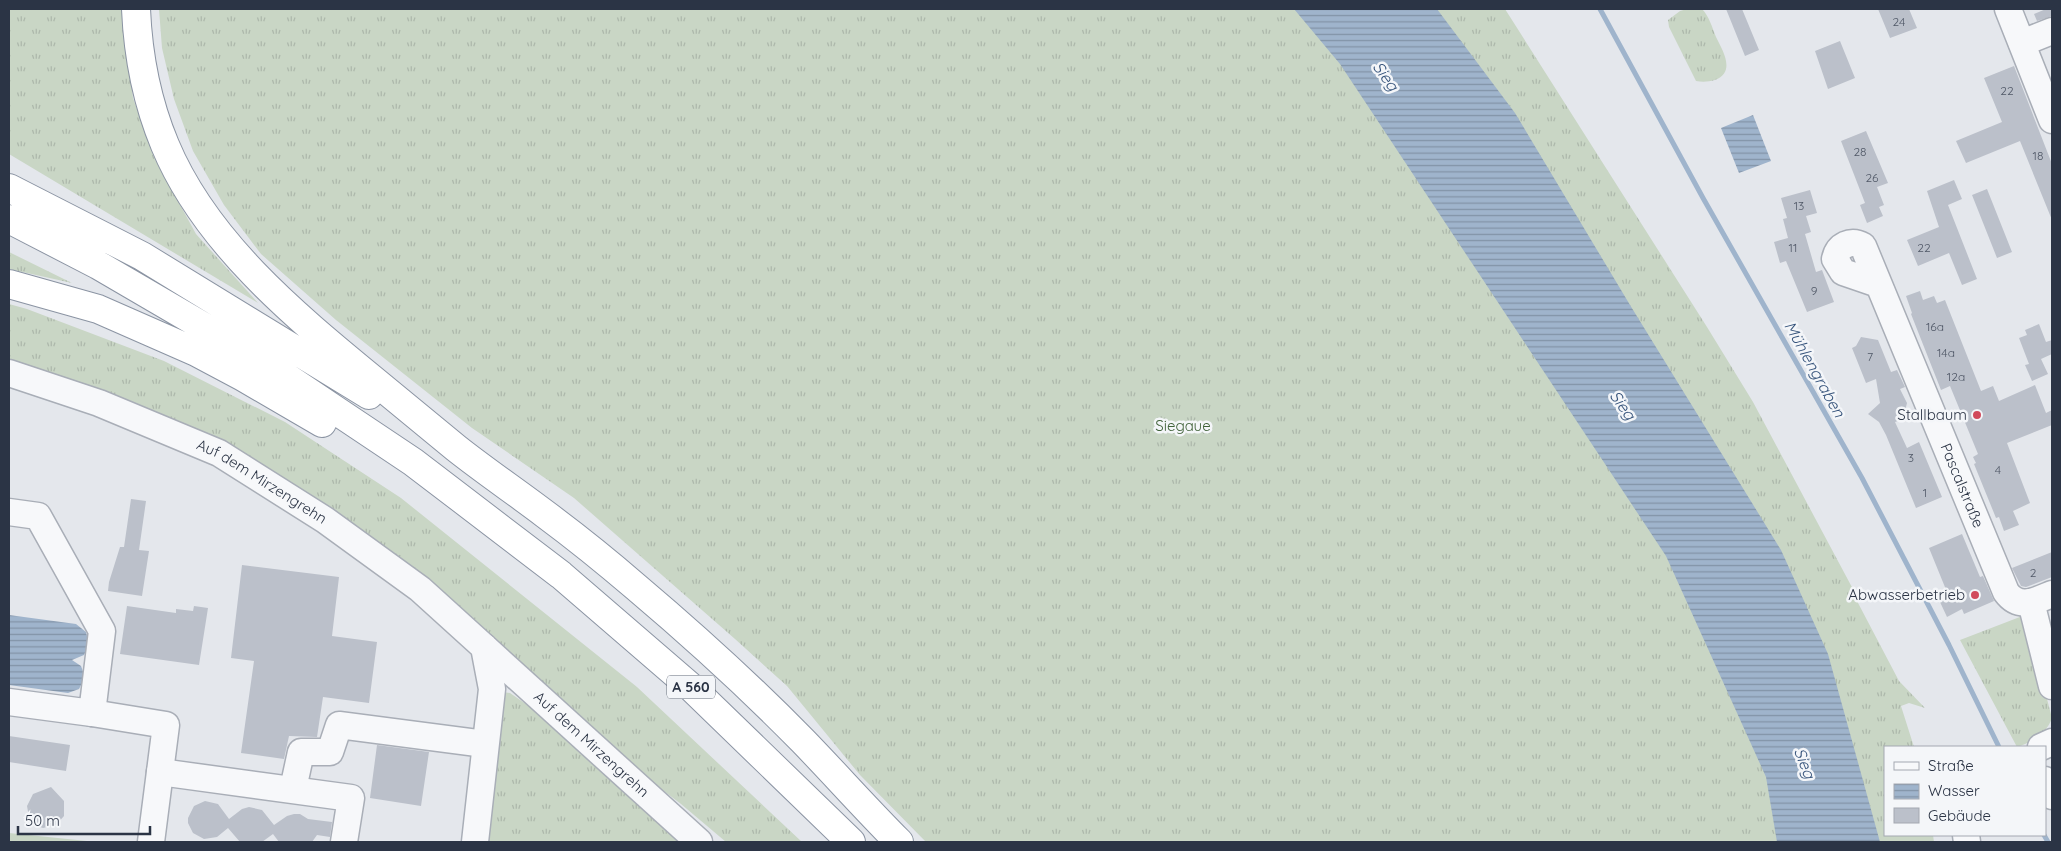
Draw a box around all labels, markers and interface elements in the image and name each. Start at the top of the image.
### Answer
house number: 24 [1893,14,1905,29]
water label: Sieg [1369,57,1404,95]
house number: 22 [2000,83,2014,98]
house number: 28 [1853,144,1867,159]
house number: 18 [2033,148,2043,163]
house number: 26 [1865,170,1879,185]
house number: 13 [1794,198,1804,213]
house number: 11 [1789,240,1797,255]
house number: 22 [1917,240,1931,255]
house number: 9 [1811,283,1818,298]
water label: Mühlengraben [1780,317,1850,421]
house number: 16a [1926,319,1944,334]
house number: 14a [1937,345,1955,360]
house number: 7 [1867,349,1873,364]
house number: 12a [1947,369,1965,384]
water label: Sieg [1606,386,1641,424]
place label: Stallbaum [1897,405,1967,424]
marker: Stallbaum [1971,409,1983,421]
park label: Siegaue [1155,416,1211,435]
street label: Auf dem Mirzengrehn [194,435,331,528]
street label: Pascalstraße [1937,440,1988,530]
house number: 3 [1908,450,1914,465]
house number: 4 [1995,462,2001,477]
house number: 1 [1923,485,1927,500]
house number: 2 [2030,565,2037,580]
place label: Abwasserbetrieb [1848,585,1965,604]
marker: Abwasserbetrieb [1969,589,1981,601]
road number: A 560 [667,676,715,699]
street label: Auf dem Mirzengrehn [530,687,653,801]
water label: Sieg [1790,745,1820,782]
legend [1884,746,2046,836]
text: Straße [1928,756,1974,775]
text: Wasser [1928,781,1980,800]
scale bar [18,804,150,836]
text: Gebäude [1928,806,1991,825]
text: 50 m [25,811,60,830]

